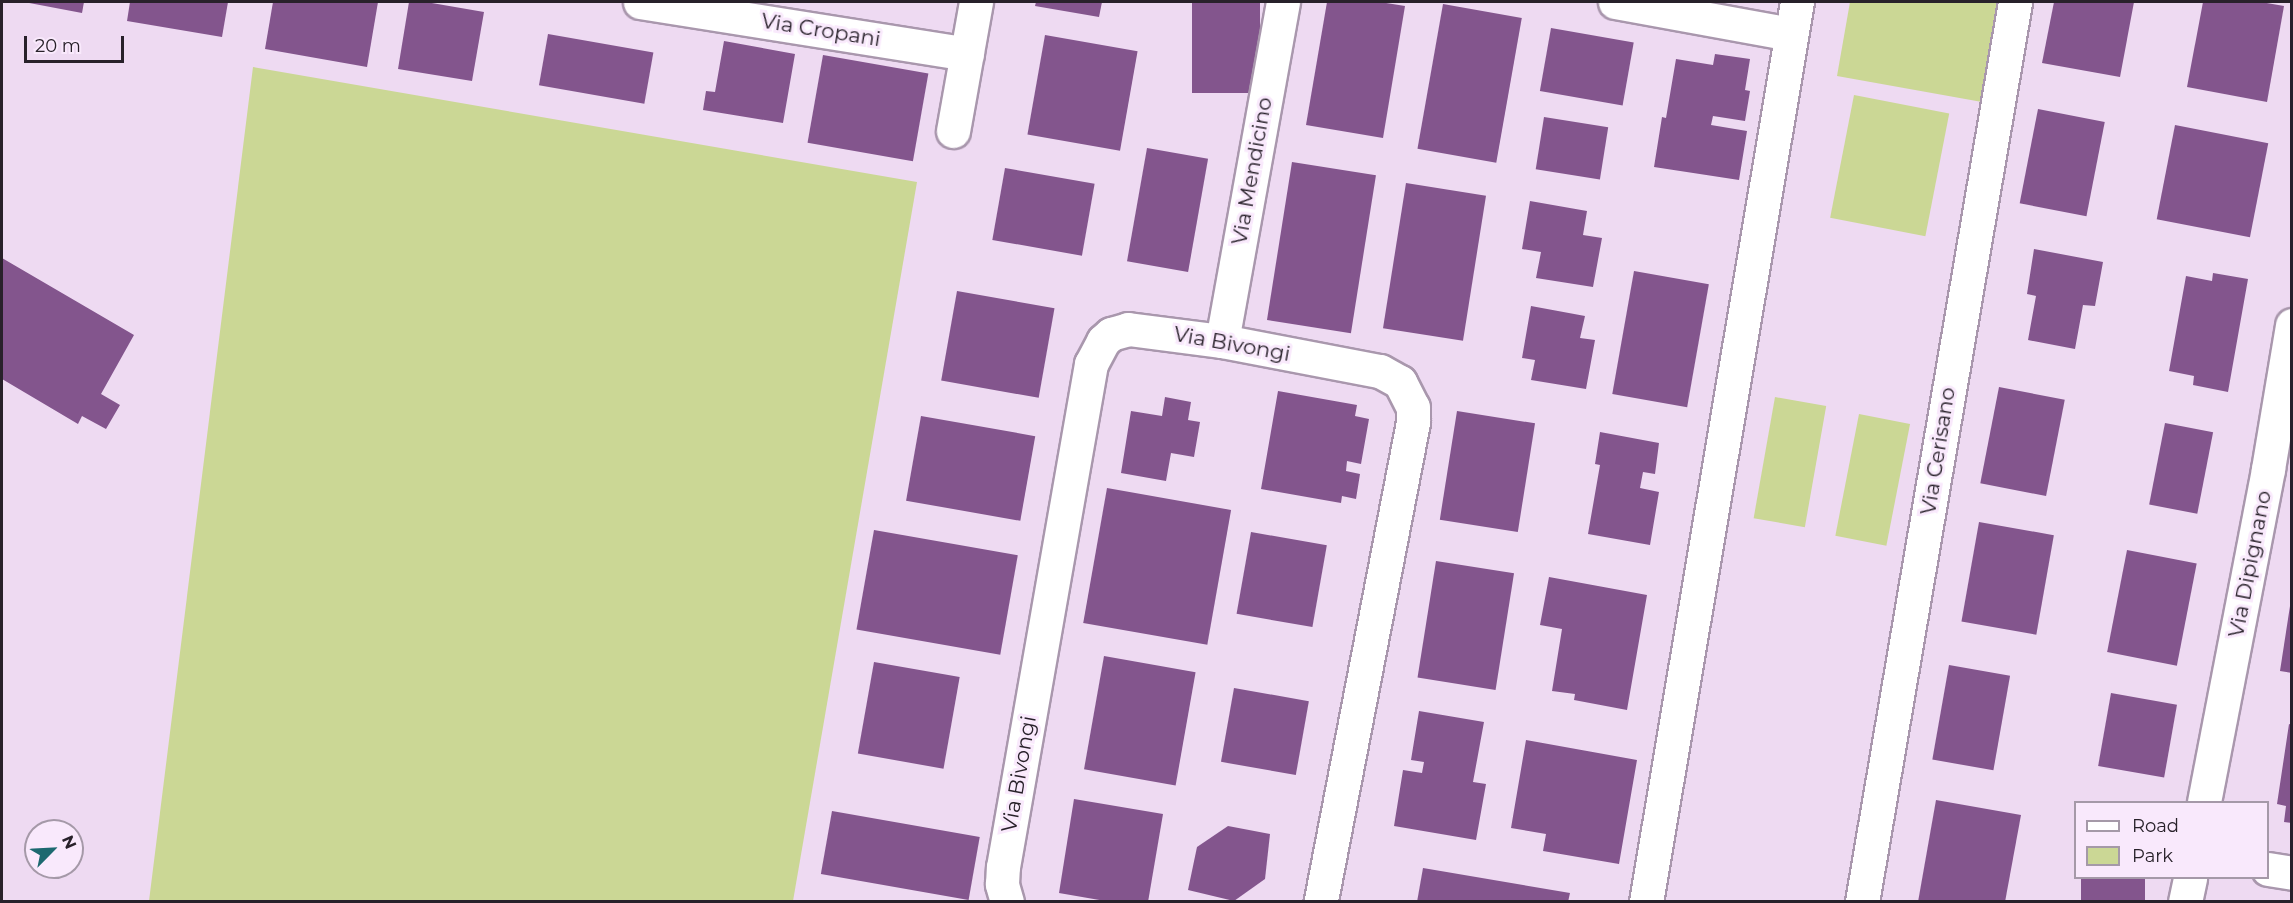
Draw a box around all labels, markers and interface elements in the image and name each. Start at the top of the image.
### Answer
street label: Via Cropani [760,8,882,52]
scale bar [27,24,128,62]
text: 20 m [35,35,81,57]
street label: Via Mendicino [1227,95,1277,247]
street label: Via Bivongi [1172,321,1292,367]
street label: Via Cerisano [1915,385,1961,517]
street label: Via Dipignano [2223,488,2277,640]
street label: Via Bivongi [996,714,1042,834]
legend [2074,801,2269,879]
text: Road [2132,815,2179,837]
north arrow [24,819,84,879]
text: N [58,833,80,852]
text: Park [2132,845,2173,867]

